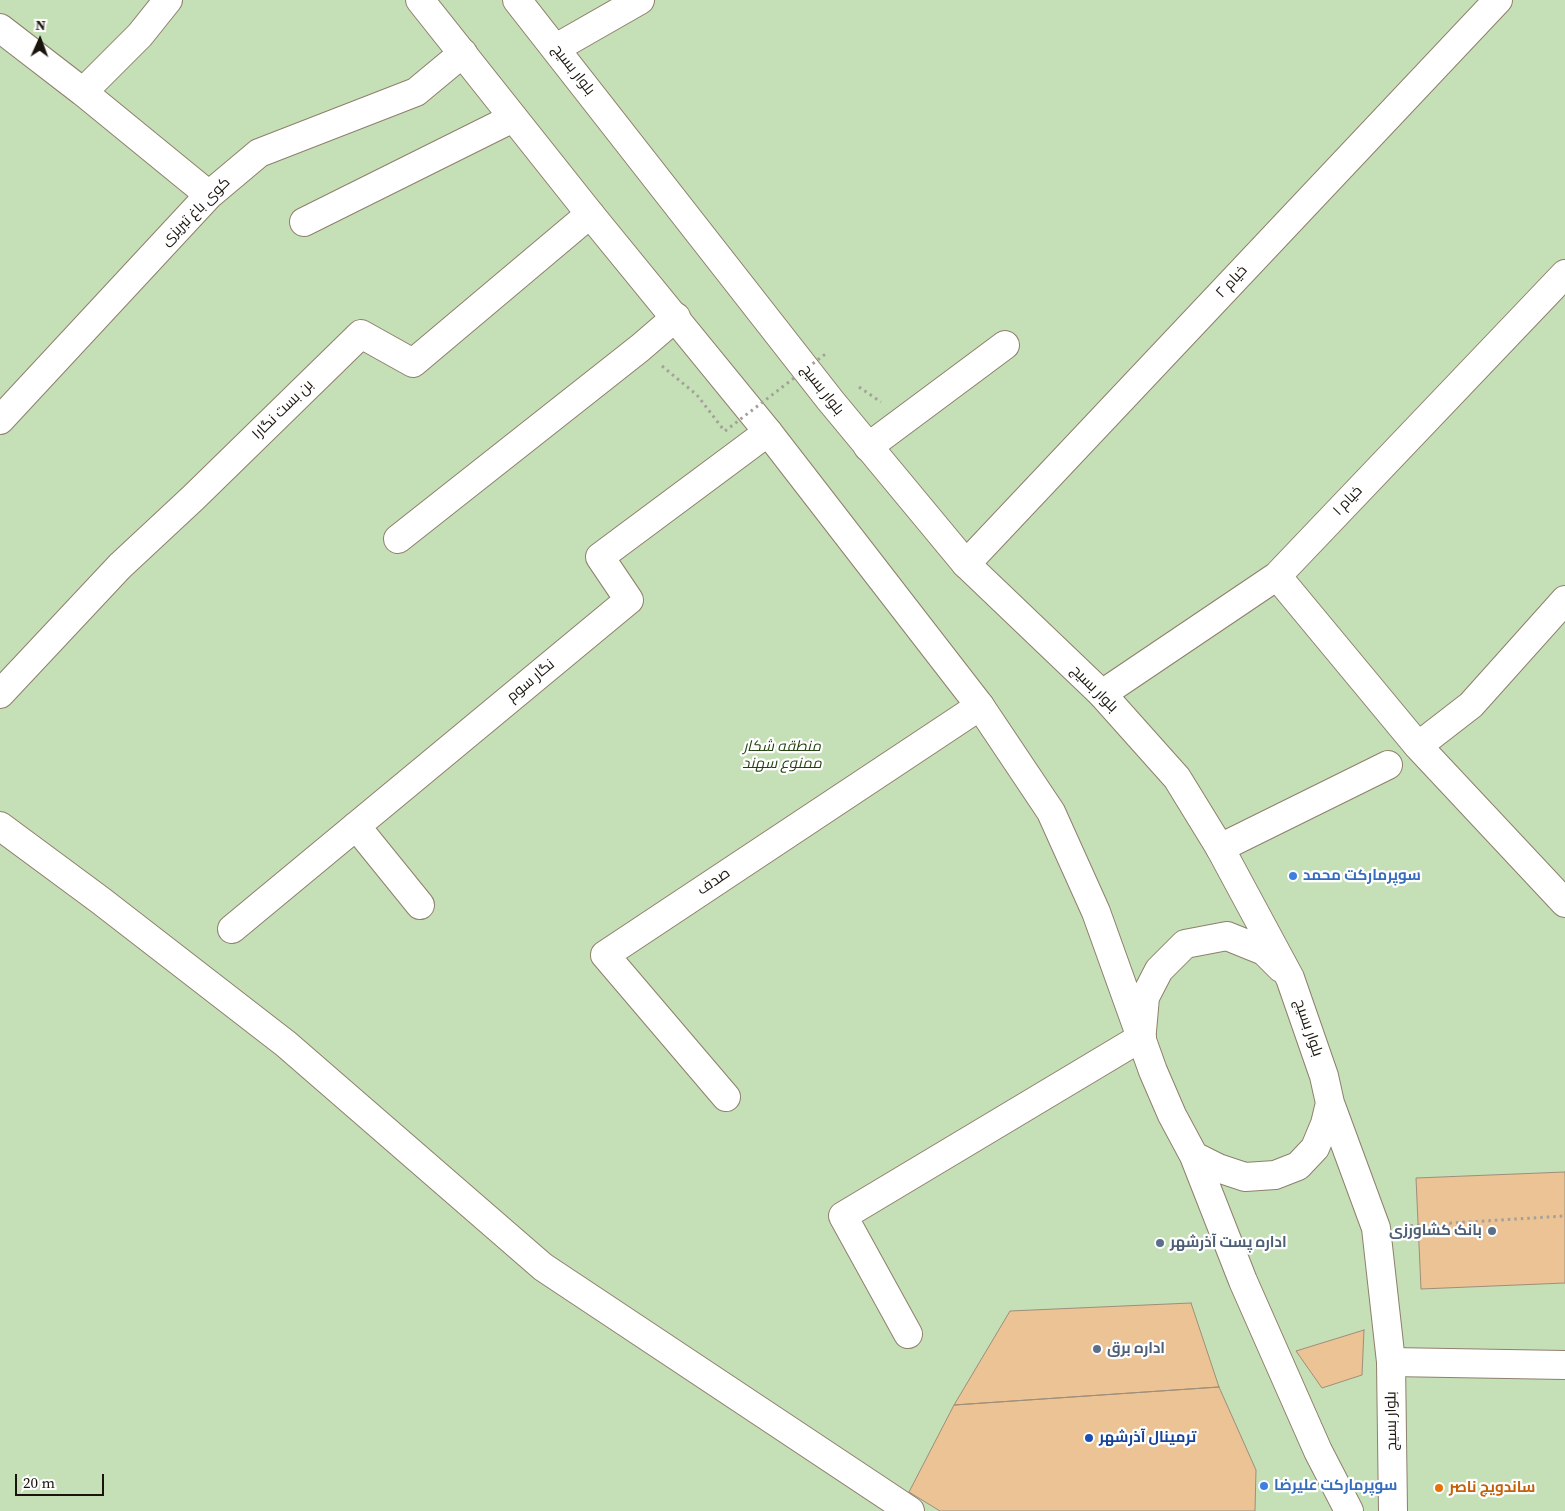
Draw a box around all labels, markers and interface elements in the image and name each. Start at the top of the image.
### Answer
north arrow [15,15,65,65]
text: N [35,15,46,35]
street label: بلوار بسیج [548,41,598,99]
street label: کوی باغ تبریزی [158,174,234,250]
street label: خیام ۲ [1212,262,1252,302]
street label: بلوار بسیج [797,361,847,419]
street label: بن بست نگار۱ [249,376,317,444]
street label: خیام ۱ [1329,482,1367,520]
street label: نگار سوم [503,656,559,706]
street label: بلوار بسیج [1067,662,1121,716]
park label: منطقه شکار ممنوع سهند [742,738,822,773]
street label: صدف [694,865,734,899]
place label: سوپرمارکت محمد [1303,867,1421,885]
marker: سوپرمارکت محمد [1287,870,1299,882]
street label: بلوار بسیج [1290,997,1326,1059]
place label: بانک کشاورزی [1389,1222,1482,1240]
marker: بانک کشاورزی [1486,1225,1498,1237]
place label: اداره پست آذرشهر [1170,1234,1287,1252]
marker: اداره پست آذرشهر [1154,1237,1166,1249]
place label: اداره برق [1107,1340,1165,1358]
marker: اداره برق [1091,1343,1103,1355]
street label: بلوار بسیج [1382,1391,1402,1451]
place label: ترمینال آذرشهر [1099,1429,1196,1447]
marker: ترمینال آذرشهر [1083,1432,1095,1444]
scale bar [18,1464,106,1496]
text: 20 m [23,1472,55,1493]
place label: سوپرمارکت علیرضا [1274,1477,1397,1495]
place label: ساندویچ ناصر [1449,1479,1535,1497]
marker: سوپرمارکت علیرضا [1258,1480,1270,1492]
marker: ساندویچ ناصر [1433,1482,1445,1494]

